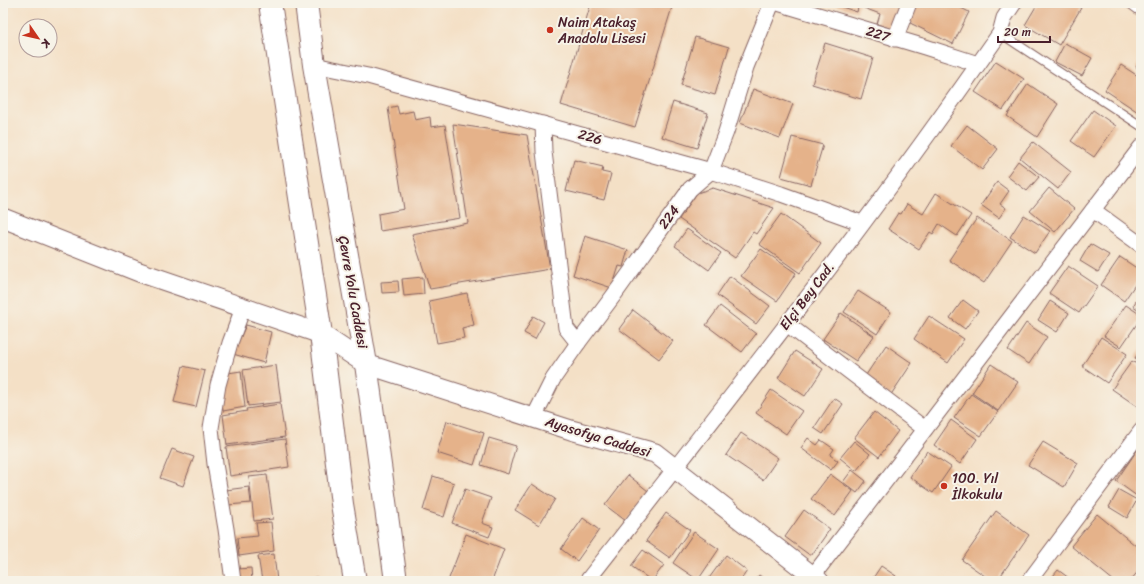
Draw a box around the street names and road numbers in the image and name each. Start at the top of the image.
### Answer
street label: 227 [863,19,894,50]
street label: 226 [575,122,605,152]
street label: 224 [652,199,687,234]
street label: Çevre Yolu Caddesi [331,234,375,351]
street label: Elçi Bey Cad. [773,256,841,336]
street label: Ayasofya Caddesi [541,409,655,465]

